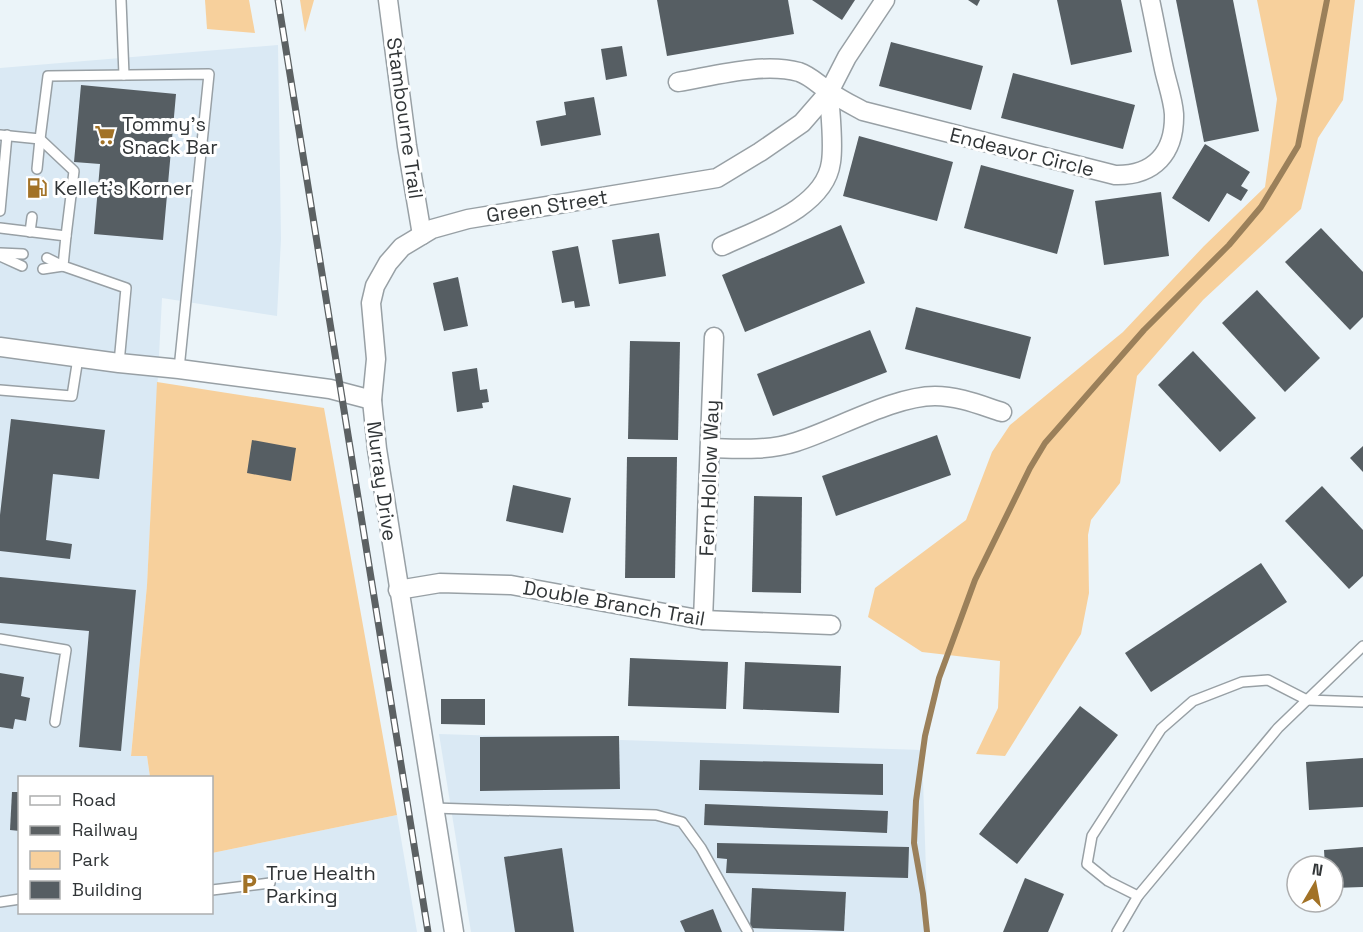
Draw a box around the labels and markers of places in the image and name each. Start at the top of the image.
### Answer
place label: Tommy's Snack Bar [122,111,218,160]
supermarket icon: Tommy's Snack Bar [93,123,117,147]
place label: Kellet's Korner [54,175,192,201]
fuel station icon: Kellet's Korner [25,176,49,200]
place label: True Health Parking [266,860,376,909]
parking icon: True Health Parking [237,872,261,896]

